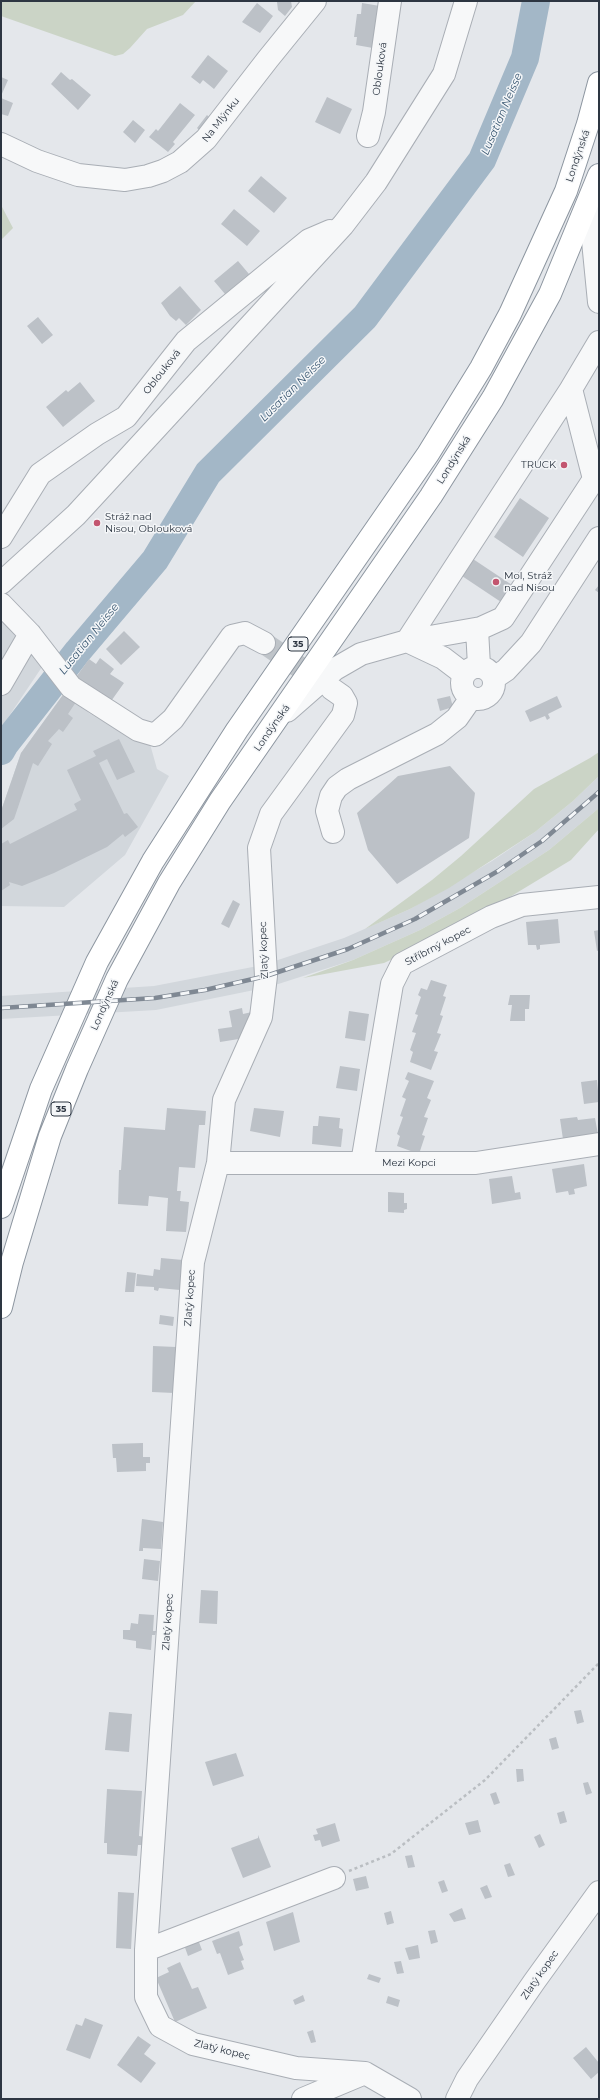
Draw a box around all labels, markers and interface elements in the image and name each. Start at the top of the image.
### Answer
street label: Oblouková [370,41,390,97]
water label: Lusatian Neisse [479,71,525,157]
street label: Na Mlýnku [200,95,242,145]
street label: Londýnská [563,128,593,184]
street label: Oblouková [141,347,183,397]
water label: Lusatian Neisse [257,353,329,425]
street label: Londýnská [434,434,474,486]
place label: TRUCK [521,459,556,471]
marker: TRUCK [559,460,569,470]
place label: Stráž nad Nisou, Oblouková [105,511,192,534]
marker: Stráž nad Nisou, Oblouková [92,518,102,528]
place label: Mol, Stráž nad Nisou [504,570,555,594]
marker: Mol, Stráž nad Nisou [491,577,501,587]
water label: Lusatian Neisse [56,601,122,677]
road number: 35 [288,637,308,651]
street label: Londýnská [251,702,293,754]
street label: Zlatý kopec [257,921,271,979]
street label: Stříbrný kopec [403,924,473,968]
street label: Londýnská [88,978,122,1032]
road number: 35 [51,1102,71,1116]
street label: Mezi Kopci [382,1157,436,1169]
street label: Zlatý kopec [182,1269,198,1327]
street label: Zlatý kopec [160,1593,176,1651]
street label: Zlatý kopec [519,1948,561,2002]
street label: Zlatý kopec [193,2037,251,2063]

